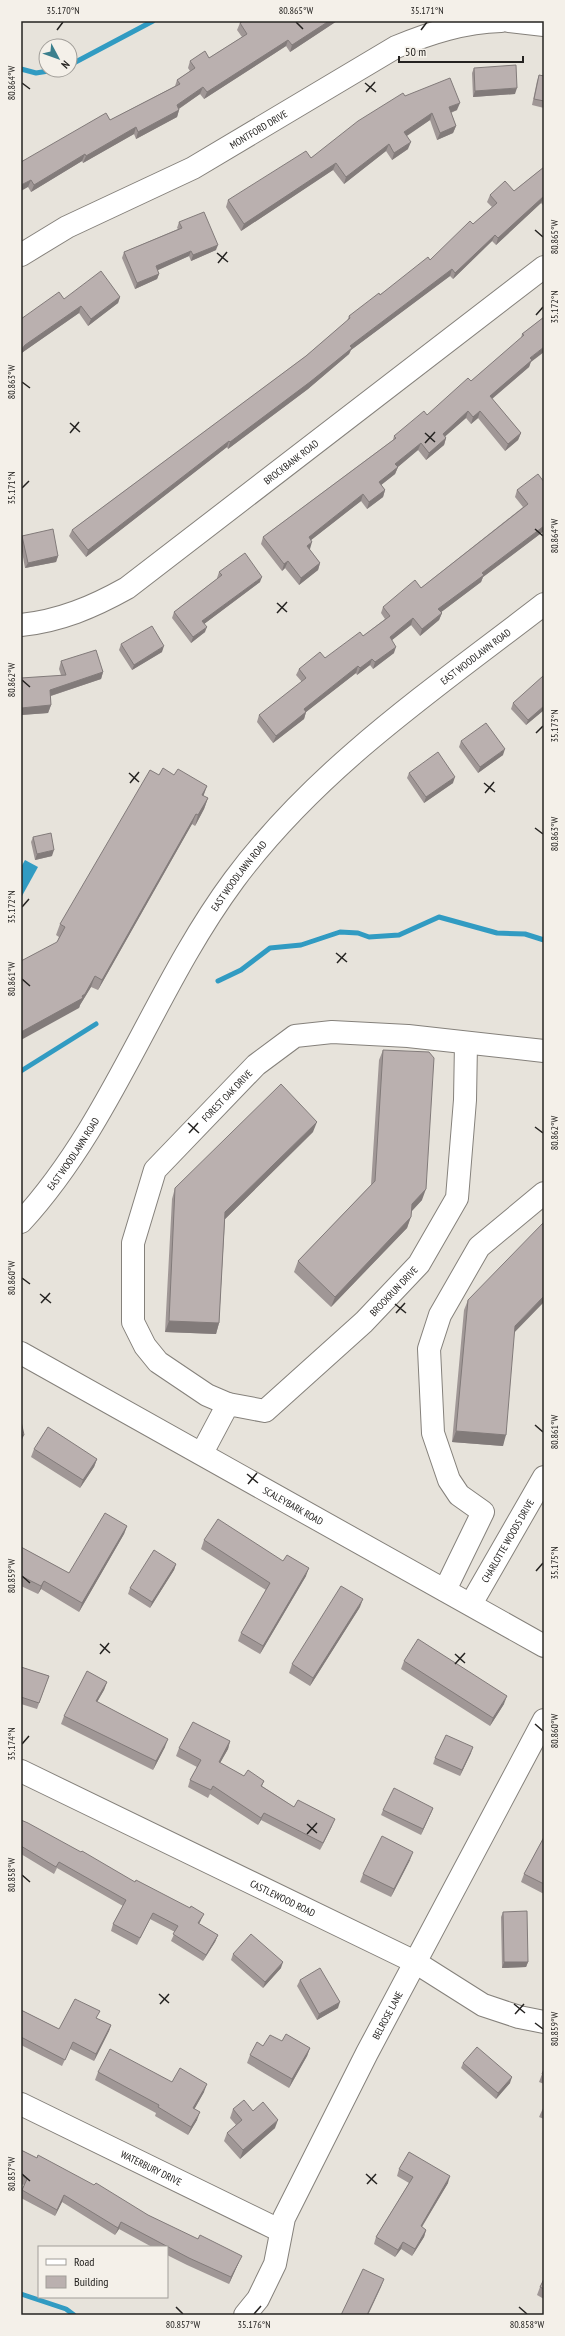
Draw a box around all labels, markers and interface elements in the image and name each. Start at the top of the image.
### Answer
text: 35.170°N [46,4,80,17]
text: 80.865°W [279,4,313,17]
text: 35.171°N [410,4,444,17]
north arrow [38,38,78,78]
scale bar [399,38,523,64]
text: 50 m [405,44,426,59]
text: N [58,58,73,71]
text: 80.864°W [5,66,18,100]
street label: MONTFORD DRIVE [227,107,290,151]
text: 80.865°W [548,220,561,254]
text: 35.172°N [548,290,561,324]
text: 80.863°W [5,365,18,399]
street label: BROCKBANK ROAD [261,437,321,487]
text: 35.171°N [5,471,18,505]
text: 80.864°W [548,519,561,553]
street label: EAST WOODLAWN ROAD [437,625,513,687]
text: 80.862°W [5,663,18,697]
text: 35.173°N [548,709,561,743]
text: 80.863°W [548,817,561,851]
street label: EAST WOODLAWN ROAD [208,838,269,913]
text: 35.172°N [5,890,18,924]
text: 80.861°W [5,962,18,996]
street label: FOREST OAK DRIVE [199,1067,255,1124]
street label: EAST WOODLAWN ROAD [44,1115,102,1193]
text: 80.862°W [548,1116,561,1150]
text: 80.860°W [5,1261,18,1295]
street label: BROOKRUN DRIVE [367,1263,420,1319]
text: 80.861°W [548,1415,561,1449]
street label: SCALEYBARK ROAD [261,1483,326,1528]
street label: CHARLOTTE WOODS DRIVE [478,1497,536,1585]
text: 35.175°N [548,1546,561,1580]
text: 80.859°W [5,1559,18,1593]
text: 80.860°W [548,1714,561,1748]
text: 35.174°N [5,1727,18,1761]
text: 80.858°W [5,1858,18,1892]
street label: CASTLEWOOD ROAD [248,1877,318,1919]
street label: BELROSE LANE [369,1989,405,2041]
text: 80.859°W [548,2012,561,2046]
street label: WATERBURY DRIVE [119,2147,184,2188]
text: 80.857°W [5,2157,18,2191]
legend [38,2246,168,2298]
text: Road [74,2254,94,2269]
text: Building [74,2274,109,2289]
text: 80.857°W [166,2318,200,2331]
text: 35.176°N [237,2318,271,2331]
text: 80.858°W [510,2318,544,2331]

